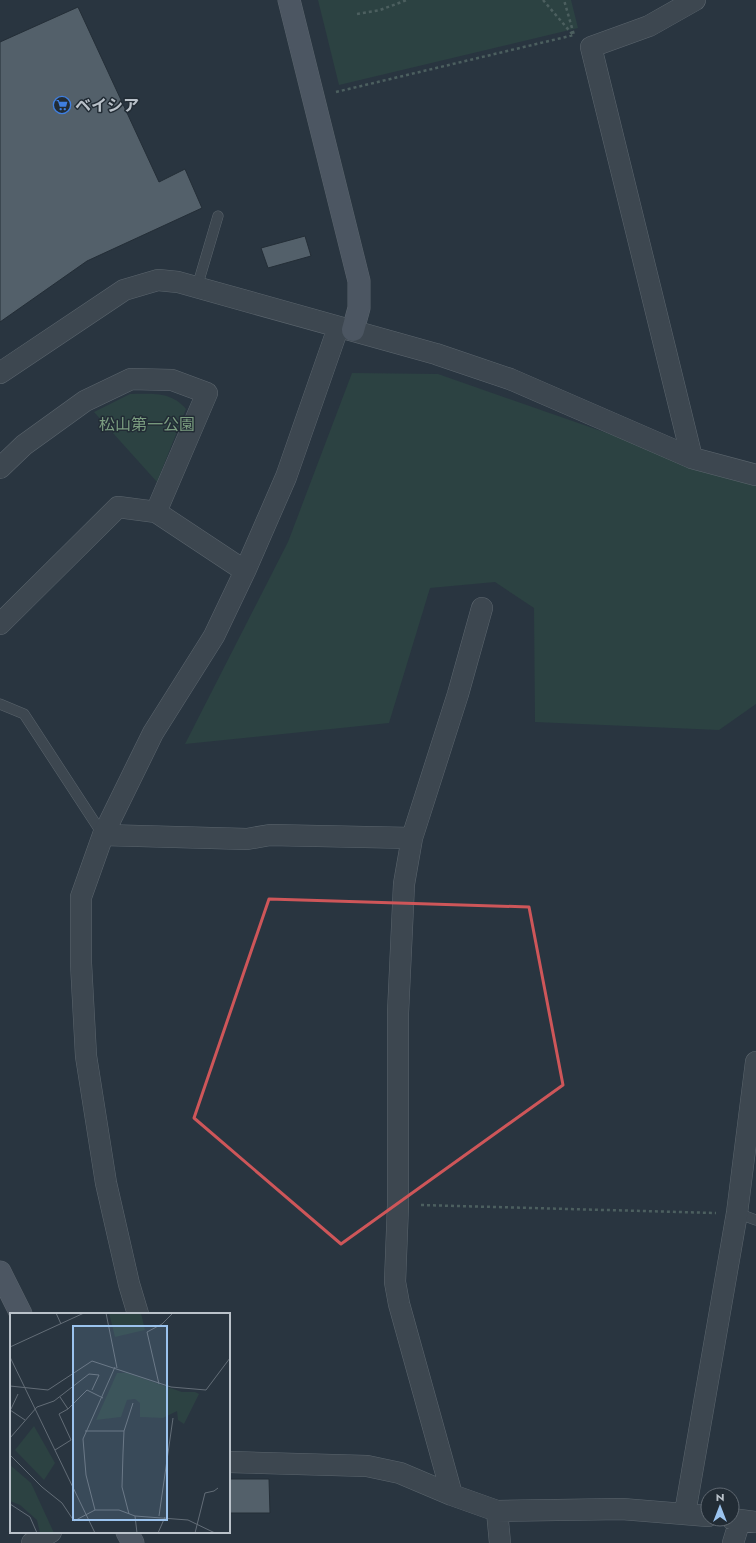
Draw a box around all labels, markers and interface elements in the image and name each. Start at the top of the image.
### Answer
place label: ベイシア [75,94,139,117]
supermarket icon: ベイシア [52,95,72,115]
park label: 松山第一公園 [99,413,195,436]
inset map [10,1313,230,1533]
north arrow [700,1487,740,1527]
text: N [716,1489,724,1505]

